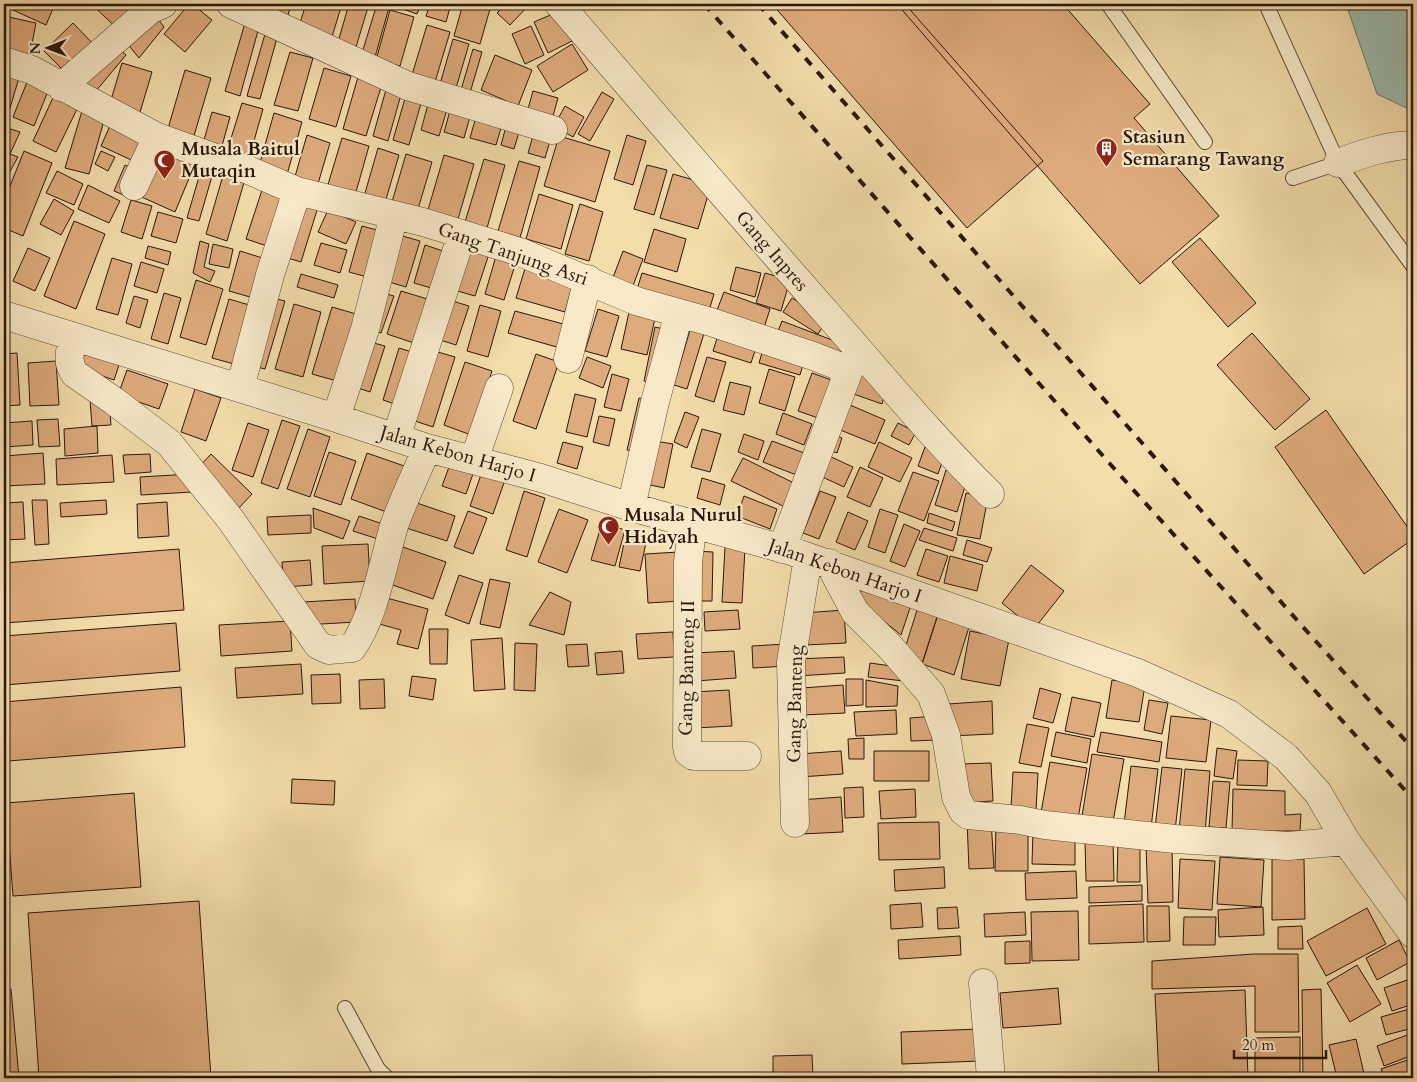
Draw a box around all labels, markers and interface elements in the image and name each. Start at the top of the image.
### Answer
north arrow [22,22,72,72]
text: N [26,42,45,54]
place label: Stasiun Semarang Tawang [1123,124,1285,172]
place label: Musala Baitul Mutaqin [181,136,300,184]
building icon: Stasiun Semarang Tawang [1095,136,1119,167]
mosque icon: Musala Baitul Mutaqin [153,148,177,179]
street label: Gang Inpres [730,205,814,297]
street label: Gang Tanjung Asri [434,216,592,292]
street label: Jalan Kebon Harjo I [374,418,539,489]
place label: Musala Nurul Hidayah [624,502,743,550]
mosque icon: Musala Nurul Hidayah [596,514,620,545]
street label: Jalan Kebon Harjo I [762,532,925,609]
street label: Gang Banteng II [673,600,701,736]
street label: Gang Banteng [781,645,809,763]
scale bar [1234,1027,1327,1059]
text: 20 m [1242,1035,1274,1055]

